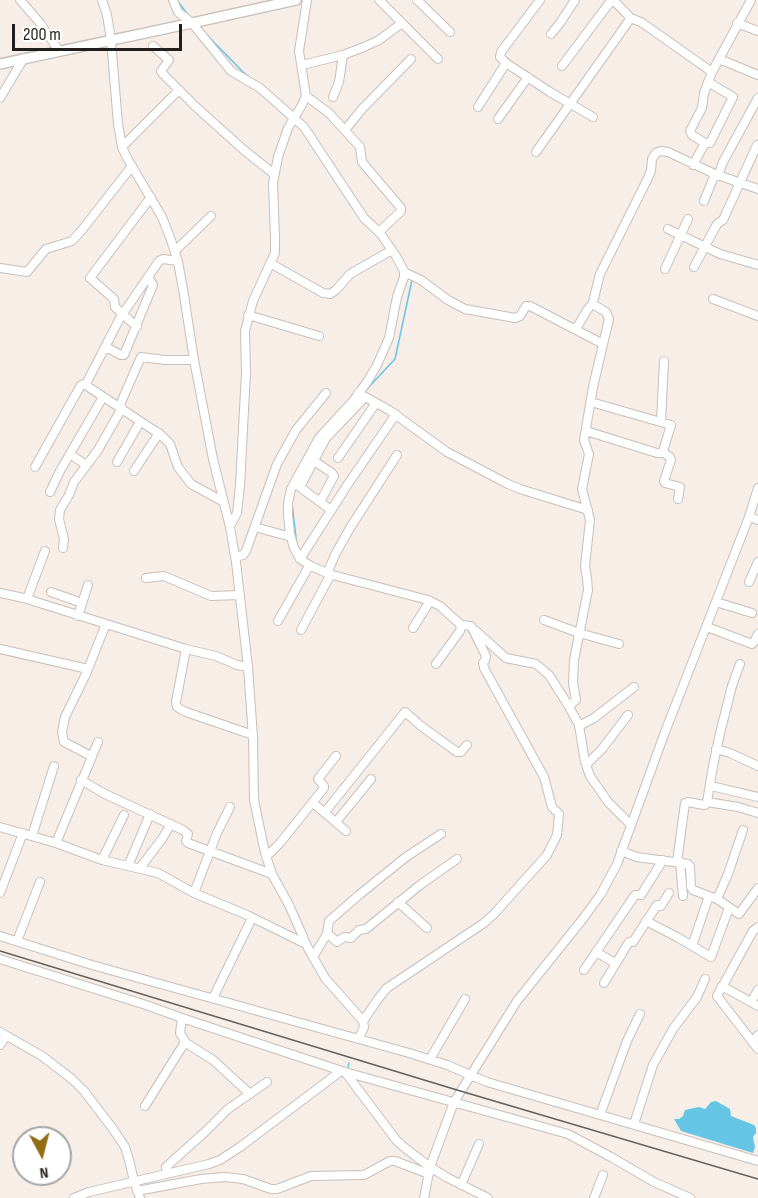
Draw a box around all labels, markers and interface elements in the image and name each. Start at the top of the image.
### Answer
scale bar [15,12,184,50]
text: 200 m [23,24,61,45]
north arrow [12,1126,72,1186]
text: N [39,1162,49,1182]

